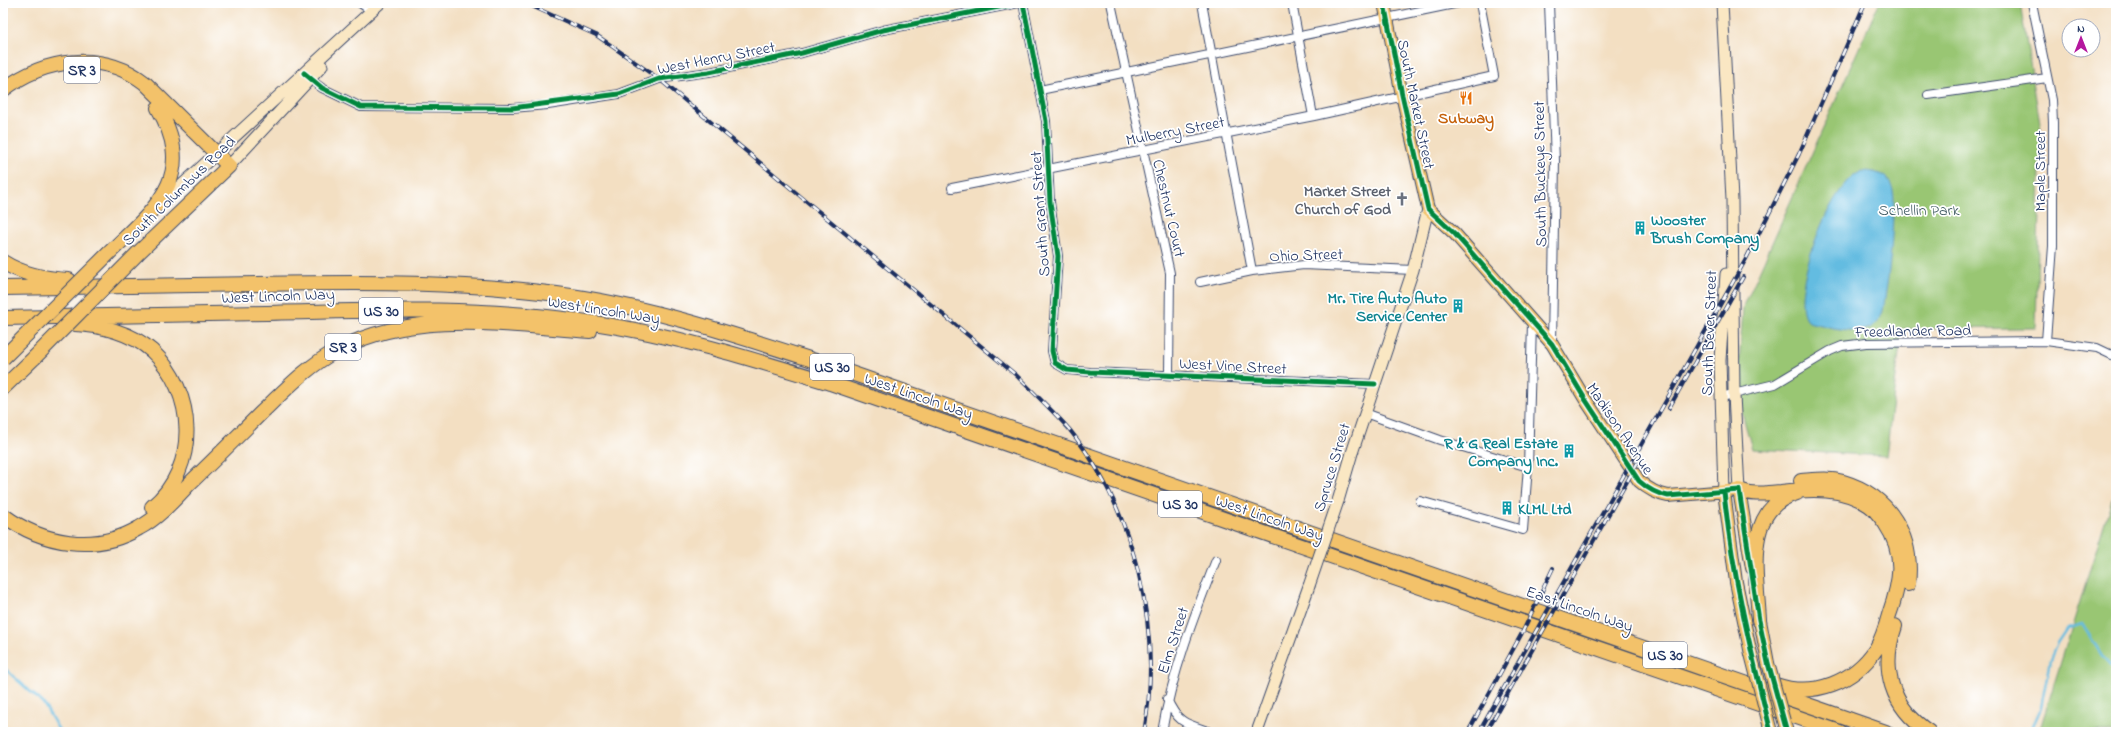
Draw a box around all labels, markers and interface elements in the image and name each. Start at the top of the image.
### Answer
north arrow [2061,18,2101,58]
text: N [2077,21,2085,37]
street label: West Henry Street [655,36,778,82]
street label: South Market Street [1390,37,1441,172]
road number: SR 3 [64,57,100,83]
restaurant icon: Subway [1458,90,1474,106]
street label: South Buckeye Street [1528,100,1554,247]
place label: Subway [1438,107,1494,132]
street label: Mulberry Street [1124,111,1227,153]
street label: Maple Street [2029,130,2053,211]
street label: South Columbus Road [117,131,242,252]
street label: South Grant Street [1025,150,1057,277]
street label: Chestnut Court [1145,157,1191,260]
place label: Market Street Church of God [1295,180,1392,222]
church icon: Market Street Church of God [1394,191,1410,207]
park label: Schellin Park [1878,199,1961,223]
place label: Wooster Brush Company [1650,209,1759,252]
building icon: Wooster Brush Company [1632,220,1648,236]
street label: Ohio Street [1269,243,1344,269]
street label: South Bever Street [1696,269,1724,396]
street label: West Lincoln Way [221,283,335,311]
place label: Mr. Tire Auto Auto Service Center [1328,287,1448,329]
street label: West Lincoln Way [546,290,662,332]
road number: US 30 [359,298,403,324]
building icon: Mr. Tire Auto Auto Service Center [1450,298,1466,314]
street label: Freedlander Road [1854,319,1971,345]
road number: SR 3 [325,334,361,360]
street label: West Vine Street [1179,352,1288,382]
road number: US 30 [810,354,854,380]
street label: West Lincoln Way [861,367,976,427]
street label: Madison Avenue [1580,378,1660,481]
street label: Spruce Street [1308,420,1358,515]
place label: R & G Real Estate Company Inc. [1443,432,1559,475]
building icon: R & G Real Estate Company Inc. [1561,443,1577,459]
street label: West Lincoln Way [1212,489,1327,549]
road number: US 30 [1158,491,1202,517]
place label: KLML Ltd [1518,498,1572,522]
building icon: KLML Ltd [1499,500,1515,516]
street label: East Lincoln Way [1522,580,1636,640]
street label: Elm Street [1152,603,1196,677]
road number: US 30 [1643,642,1687,668]

